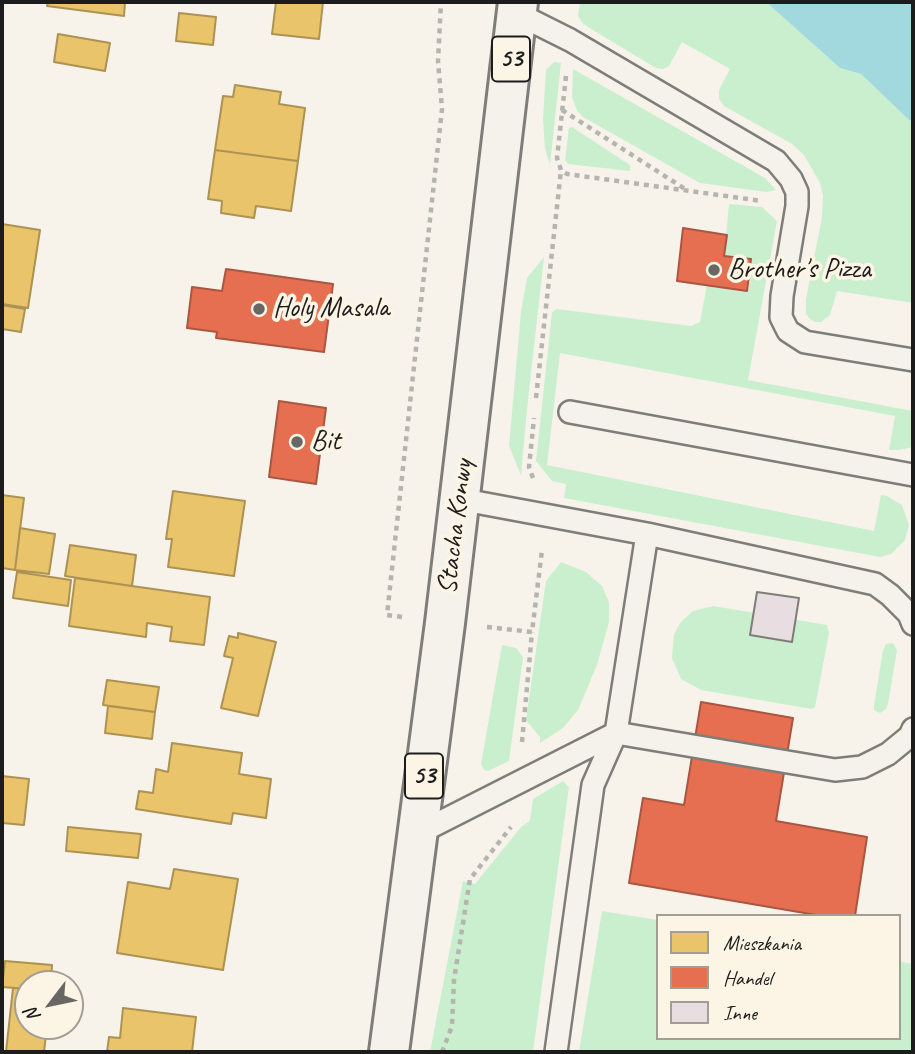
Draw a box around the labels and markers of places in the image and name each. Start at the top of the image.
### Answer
place label: Brother's Pizza [728,253,871,287]
marker: Brother's Pizza [706,262,722,278]
place label: Holy Masala [273,292,389,326]
marker: Holy Masala [251,301,267,317]
place label: Bit [311,425,340,459]
marker: Bit [289,434,305,450]

